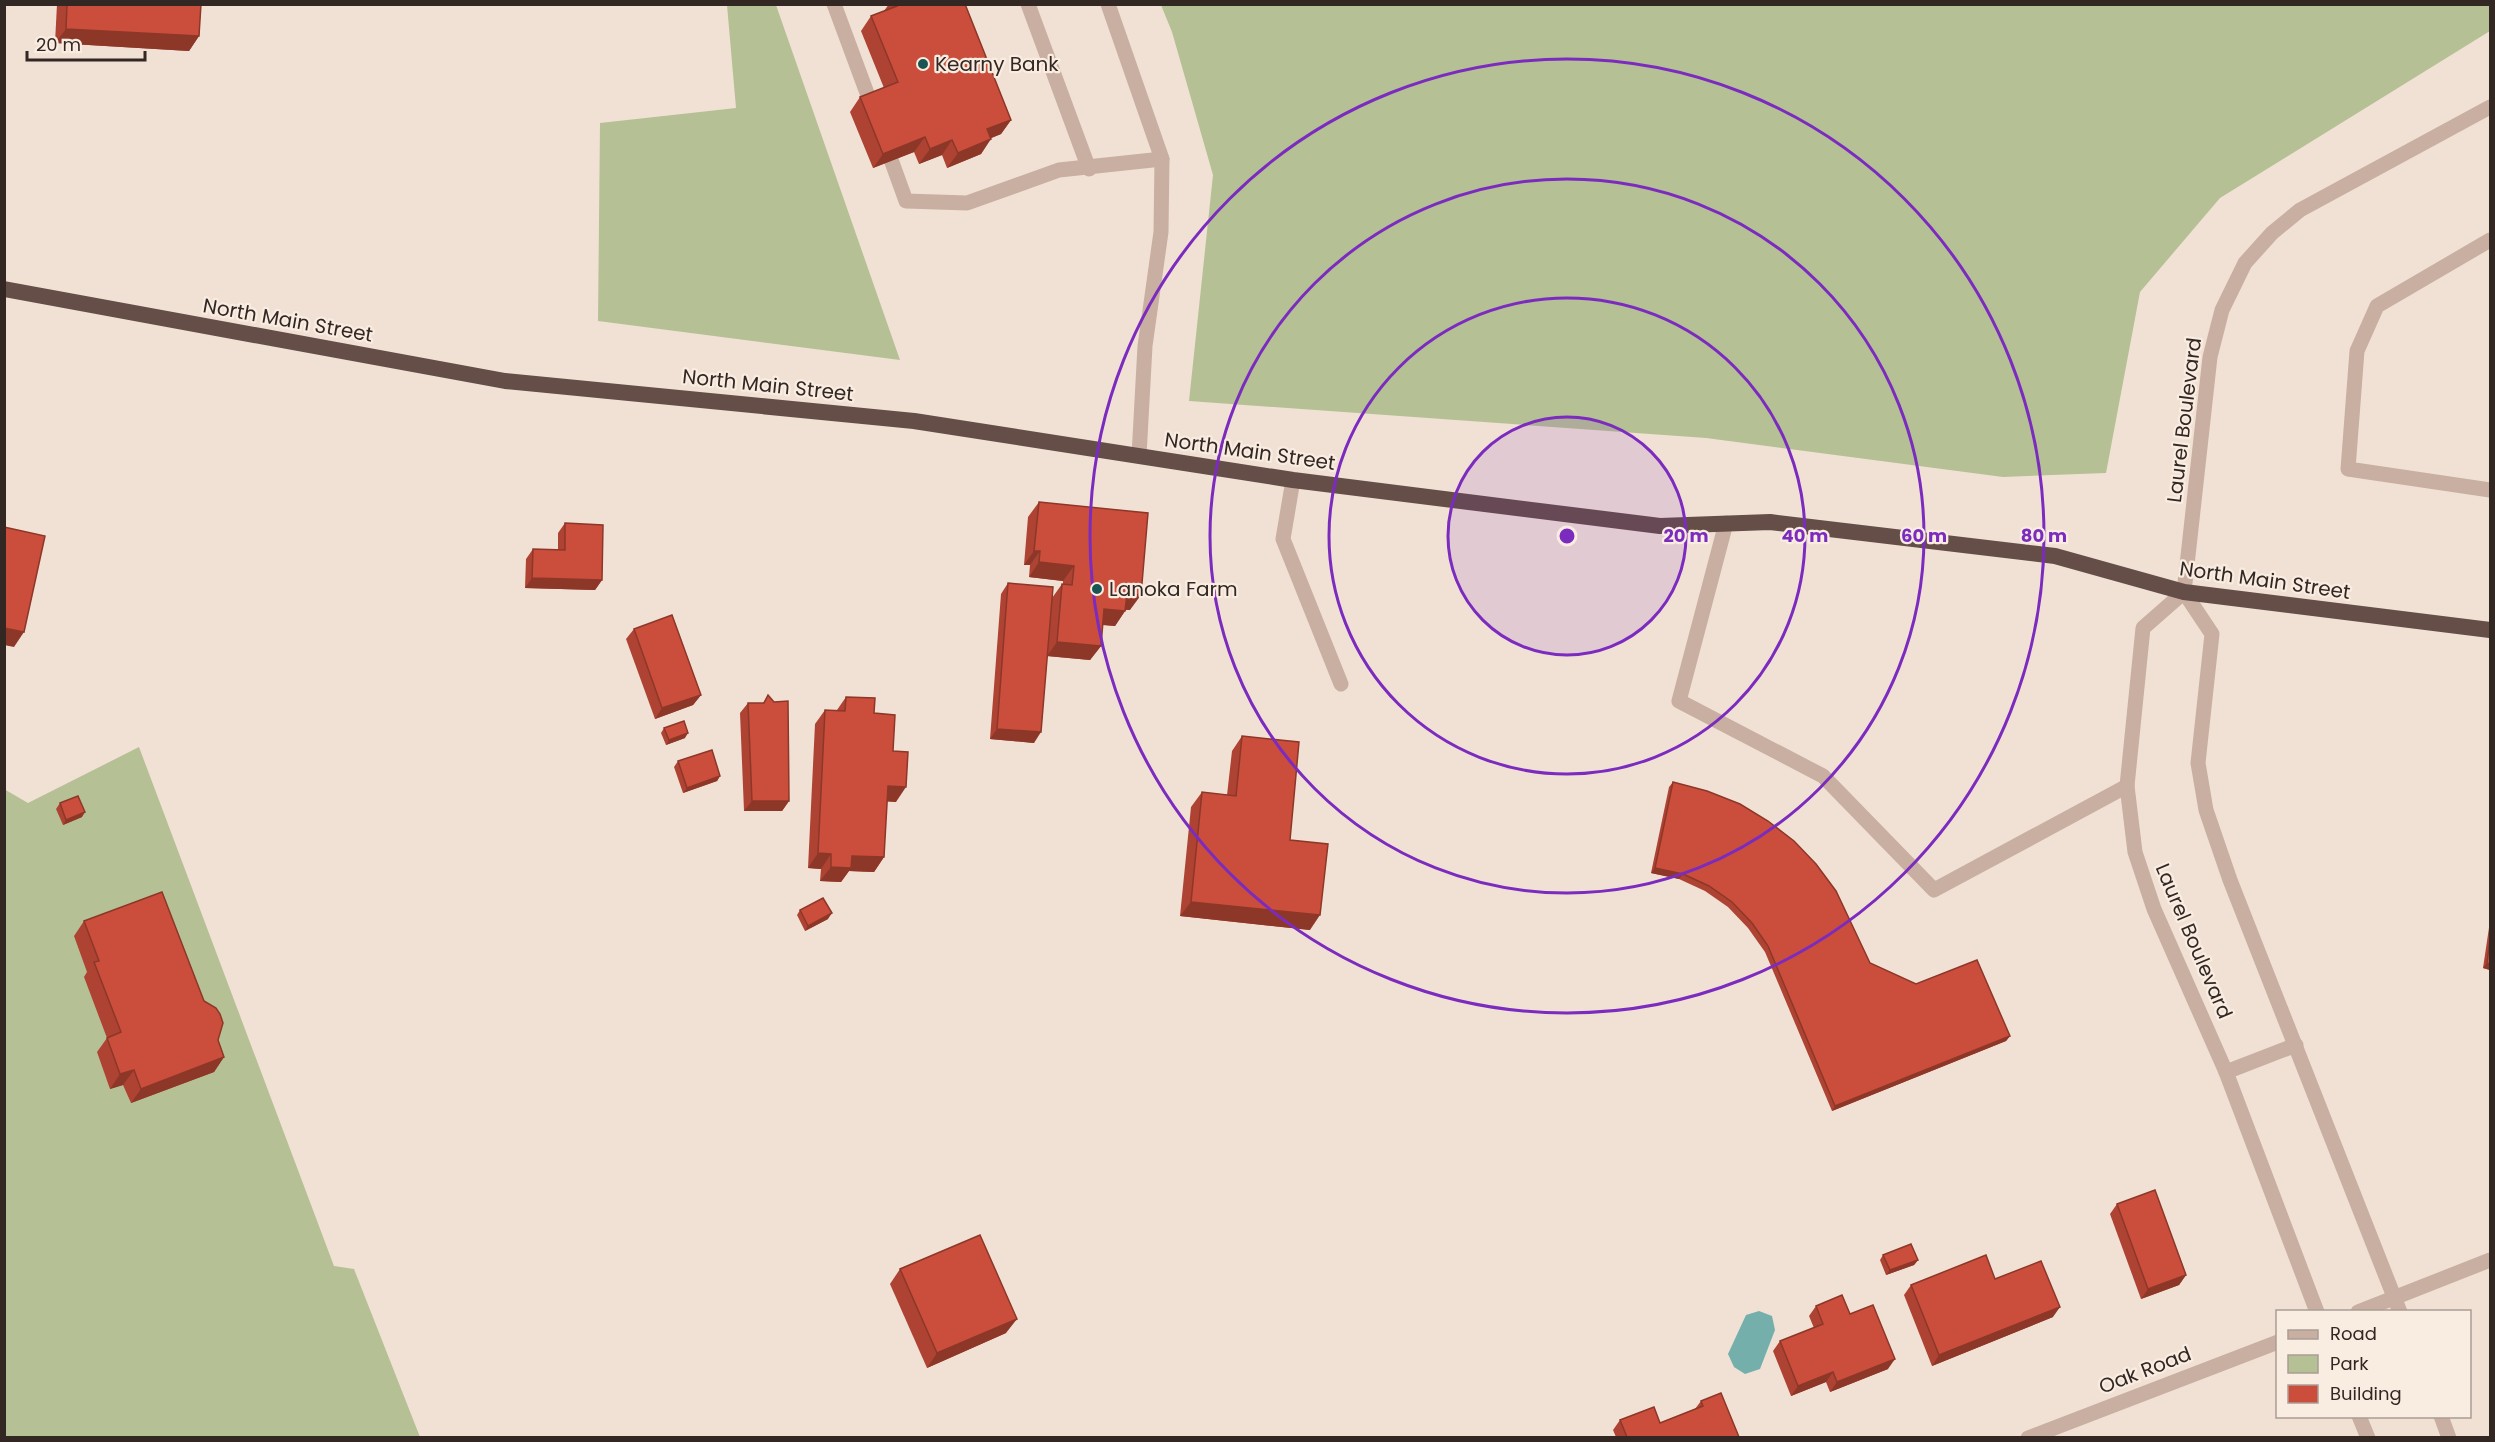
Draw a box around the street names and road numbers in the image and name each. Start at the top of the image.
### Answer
street label: North Main Street [201,291,375,349]
street label: Laurel Boulevard [2160,336,2208,504]
street label: North Main Street [681,362,855,408]
street label: North Main Street [1163,425,1337,477]
street label: North Main Street [2178,554,2352,606]
street label: Laurel Boulevard [2149,859,2239,1023]
street label: Oak Road [2095,1340,2195,1400]

